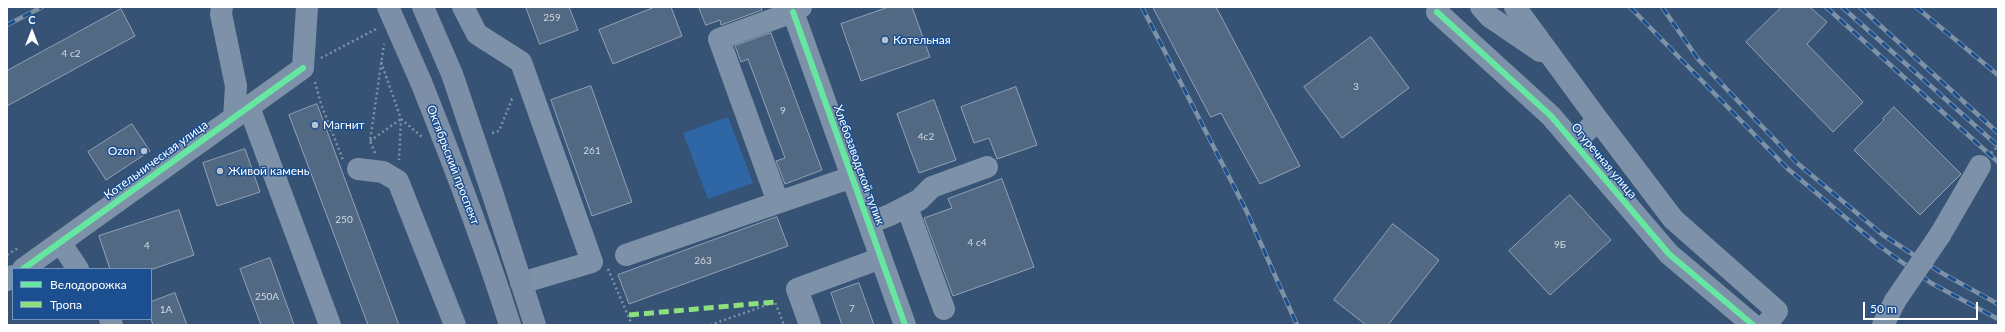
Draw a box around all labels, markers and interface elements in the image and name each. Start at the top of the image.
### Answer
north arrow [12,12,52,52]
house number: 259 [543,12,561,24]
text: С [28,13,36,26]
place label: Котельная [893,33,951,47]
marker: Котельная [880,35,890,45]
house number: 4 с2 [62,48,80,60]
house number: 3 [1353,81,1359,93]
street label: Октябрьский проспект [424,103,482,227]
street label: Хлебозаводской тупик [831,103,887,227]
house number: 9 [780,105,786,117]
street label: Котельническая улица [101,117,211,203]
place label: Магнит [323,118,365,132]
marker: Магнит [310,120,320,130]
street label: Огуречная улица [1568,120,1640,202]
house number: 4с2 [918,131,934,143]
place label: Ozon [108,144,136,158]
house number: 261 [583,145,601,157]
marker: Ozon [139,146,149,156]
place label: Живой камень [228,164,309,178]
marker: Живой камень [215,166,225,176]
house number: 250 [335,214,353,226]
house number: 4 с4 [968,237,986,249]
house number: 9Б [1554,239,1566,251]
house number: 4 [144,240,150,252]
house number: 263 [694,255,712,267]
legend [12,268,152,320]
text: Велодорожка [50,277,127,292]
house number: 250А [255,291,279,303]
scale bar [1865,294,1980,320]
text: Тропа [50,297,82,312]
text: 50 m [1870,301,1897,316]
house number: 7 [849,303,855,315]
house number: 1А [160,304,172,316]

